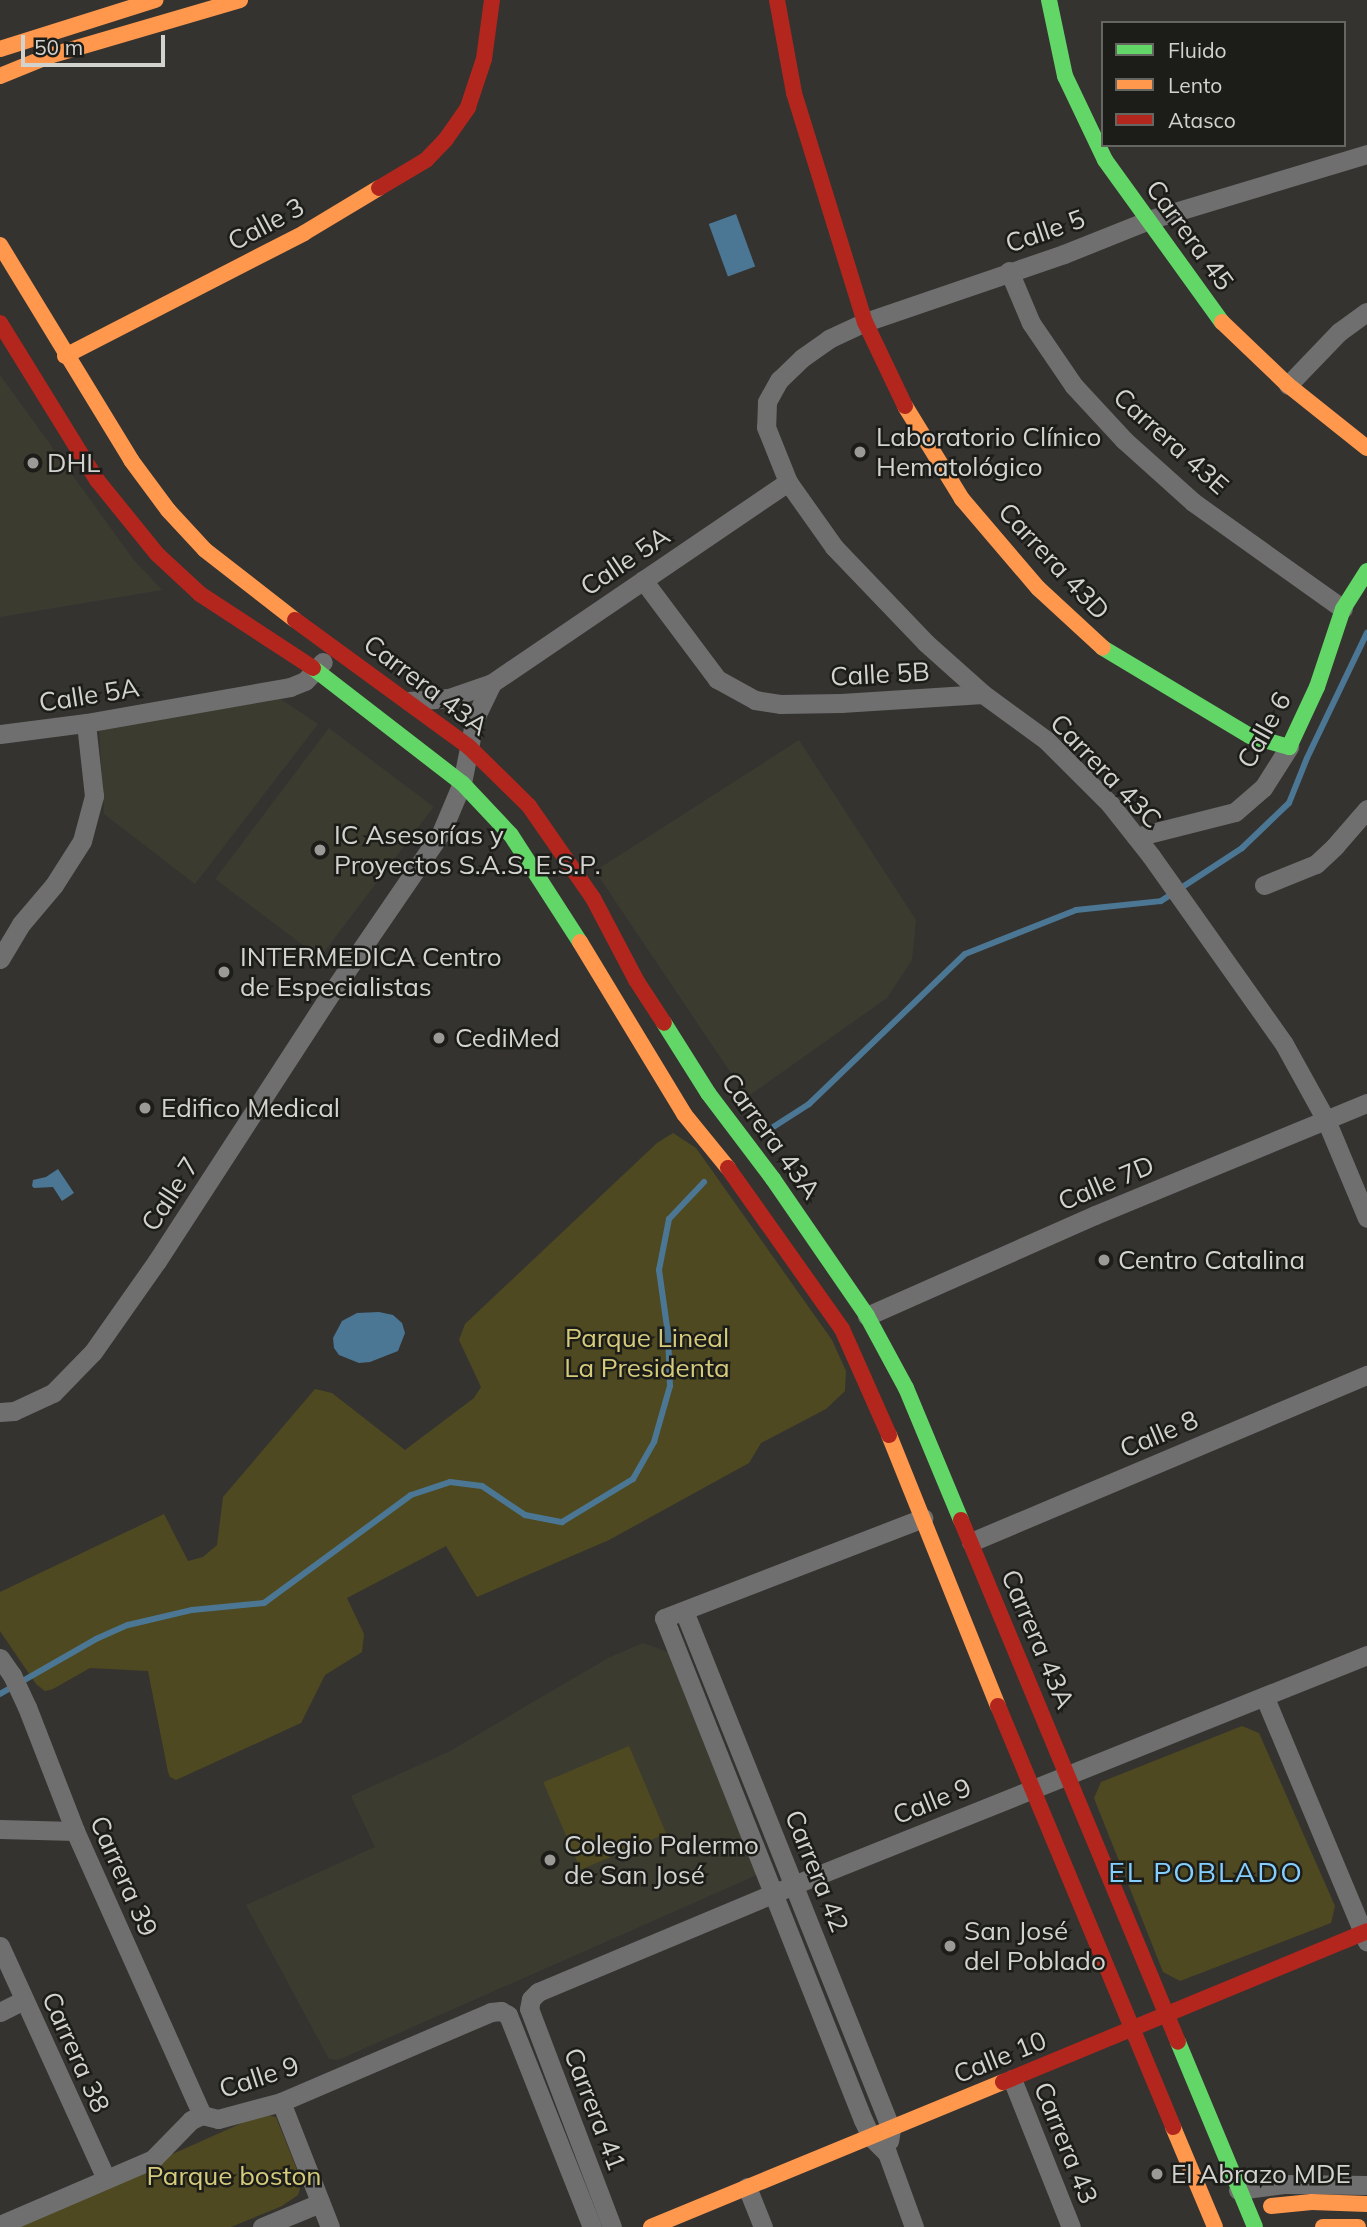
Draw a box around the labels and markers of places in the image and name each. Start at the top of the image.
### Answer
place label: Laboratorio Clínico Hematológico [876,421,1101,482]
marker: Laboratorio Clínico Hematológico [850,442,870,462]
place label: DHL [47,447,101,479]
marker: DHL [25,455,41,471]
place label: IC Asesorías y Proyectos S.A.S. E.S.P. [334,819,601,880]
marker: IC Asesorías y Proyectos S.A.S. E.S.P. [312,842,328,858]
place label: INTERMEDICA Centro de Especialistas [240,941,502,1002]
marker: INTERMEDICA Centro de Especialistas [214,962,234,982]
place label: CediMed [455,1022,560,1054]
marker: CediMed [429,1028,449,1048]
place label: Edifico Medical [161,1092,340,1124]
marker: Edifico Medical [135,1098,155,1118]
place label: Centro Catalina [1118,1244,1305,1276]
marker: Centro Catalina [1096,1252,1112,1268]
place label: Colegio Palermo de San José [564,1829,759,1890]
marker: Colegio Palermo de San José [542,1852,558,1868]
place label: San José del Poblado [964,1915,1106,1976]
marker: San José del Poblado [942,1938,958,1954]
place label: El Abrazo MDE [1171,2158,1351,2190]
marker: El Abrazo MDE [1149,2166,1165,2182]

